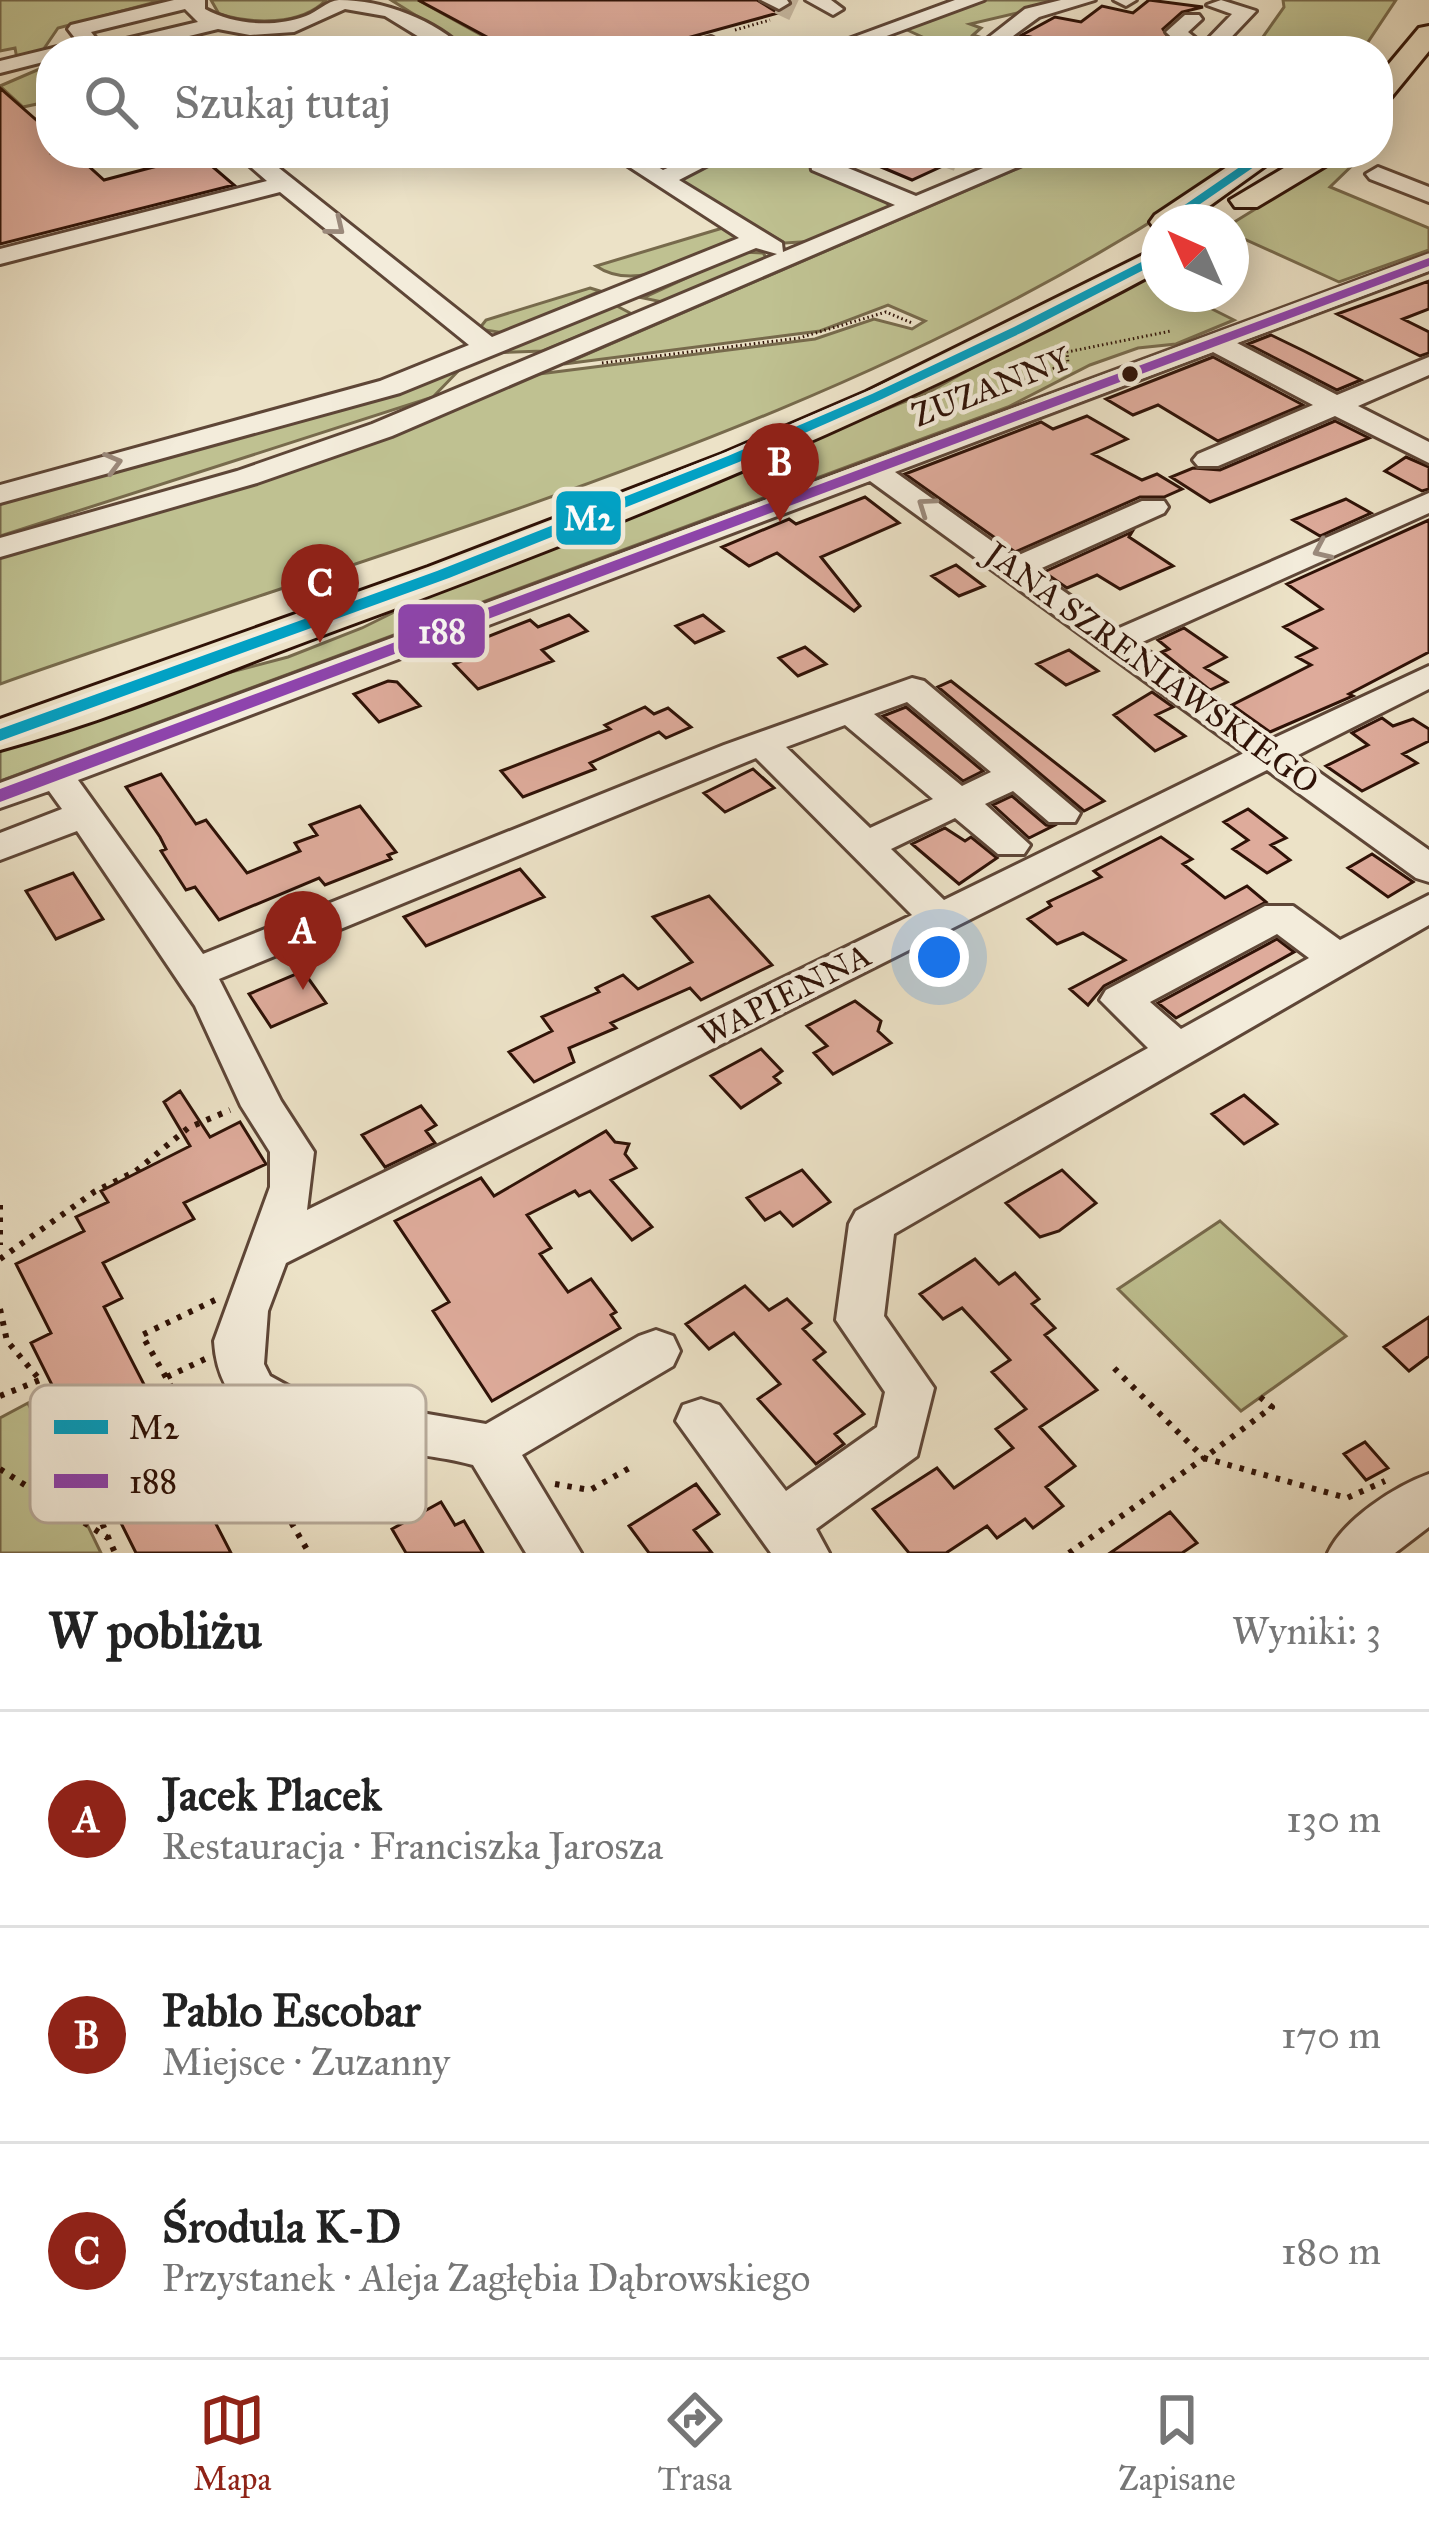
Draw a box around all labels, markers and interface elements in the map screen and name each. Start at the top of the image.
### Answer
search box [36,36,1393,168]
icon: search [78,69,144,135]
text: Szukaj tutaj [174,75,391,130]
north arrow [1141,204,1249,312]
one-way arrow [323,213,345,235]
street label: ZUZANNY [906,338,1077,435]
unlabelled marker [1119,363,1141,385]
pin: B [741,423,819,522]
one-way arrow [102,452,123,477]
line badge: M2 [554,489,623,547]
one-way arrow [917,498,939,520]
text: M2 [564,499,615,539]
street label: JANA SZRENIAWSKIEGO [975,532,1326,803]
one-way arrow [1313,535,1334,559]
pin: C [281,544,359,643]
line badge: 188 [396,602,487,660]
text: 188 [418,612,466,652]
pin: A [264,891,342,990]
your location [909,927,969,987]
street label: WAPIENNA [693,935,877,1055]
legend [30,1385,426,1523]
text: M2 [129,1408,180,1448]
text: 188 [129,1462,177,1502]
text: W pobliżu [48,1600,262,1662]
text: Wyniki: 3 [1232,1607,1381,1655]
text: Jacek Placek [162,1767,382,1822]
text: A [74,1795,100,1843]
text: 130 m [1286,1795,1381,1843]
text: Restauracja · Franciszka Jarosza [162,1822,663,1870]
text: Pablo Escobar [162,1983,421,2038]
text: B [74,2011,100,2059]
text: 170 m [1281,2011,1381,2059]
text: Miejsce · Zuzanny [162,2038,450,2086]
text: Środula K-D [162,2199,401,2254]
text: C [74,2227,100,2275]
text: 180 m [1281,2227,1381,2275]
text: Przystanek · Aleja Zagłębia Dąbrowskiego [162,2254,810,2302]
tab: Mapa [193,2387,272,2499]
tab: Trasa [658,2387,732,2499]
tab: Zapisane [1118,2387,1236,2499]

